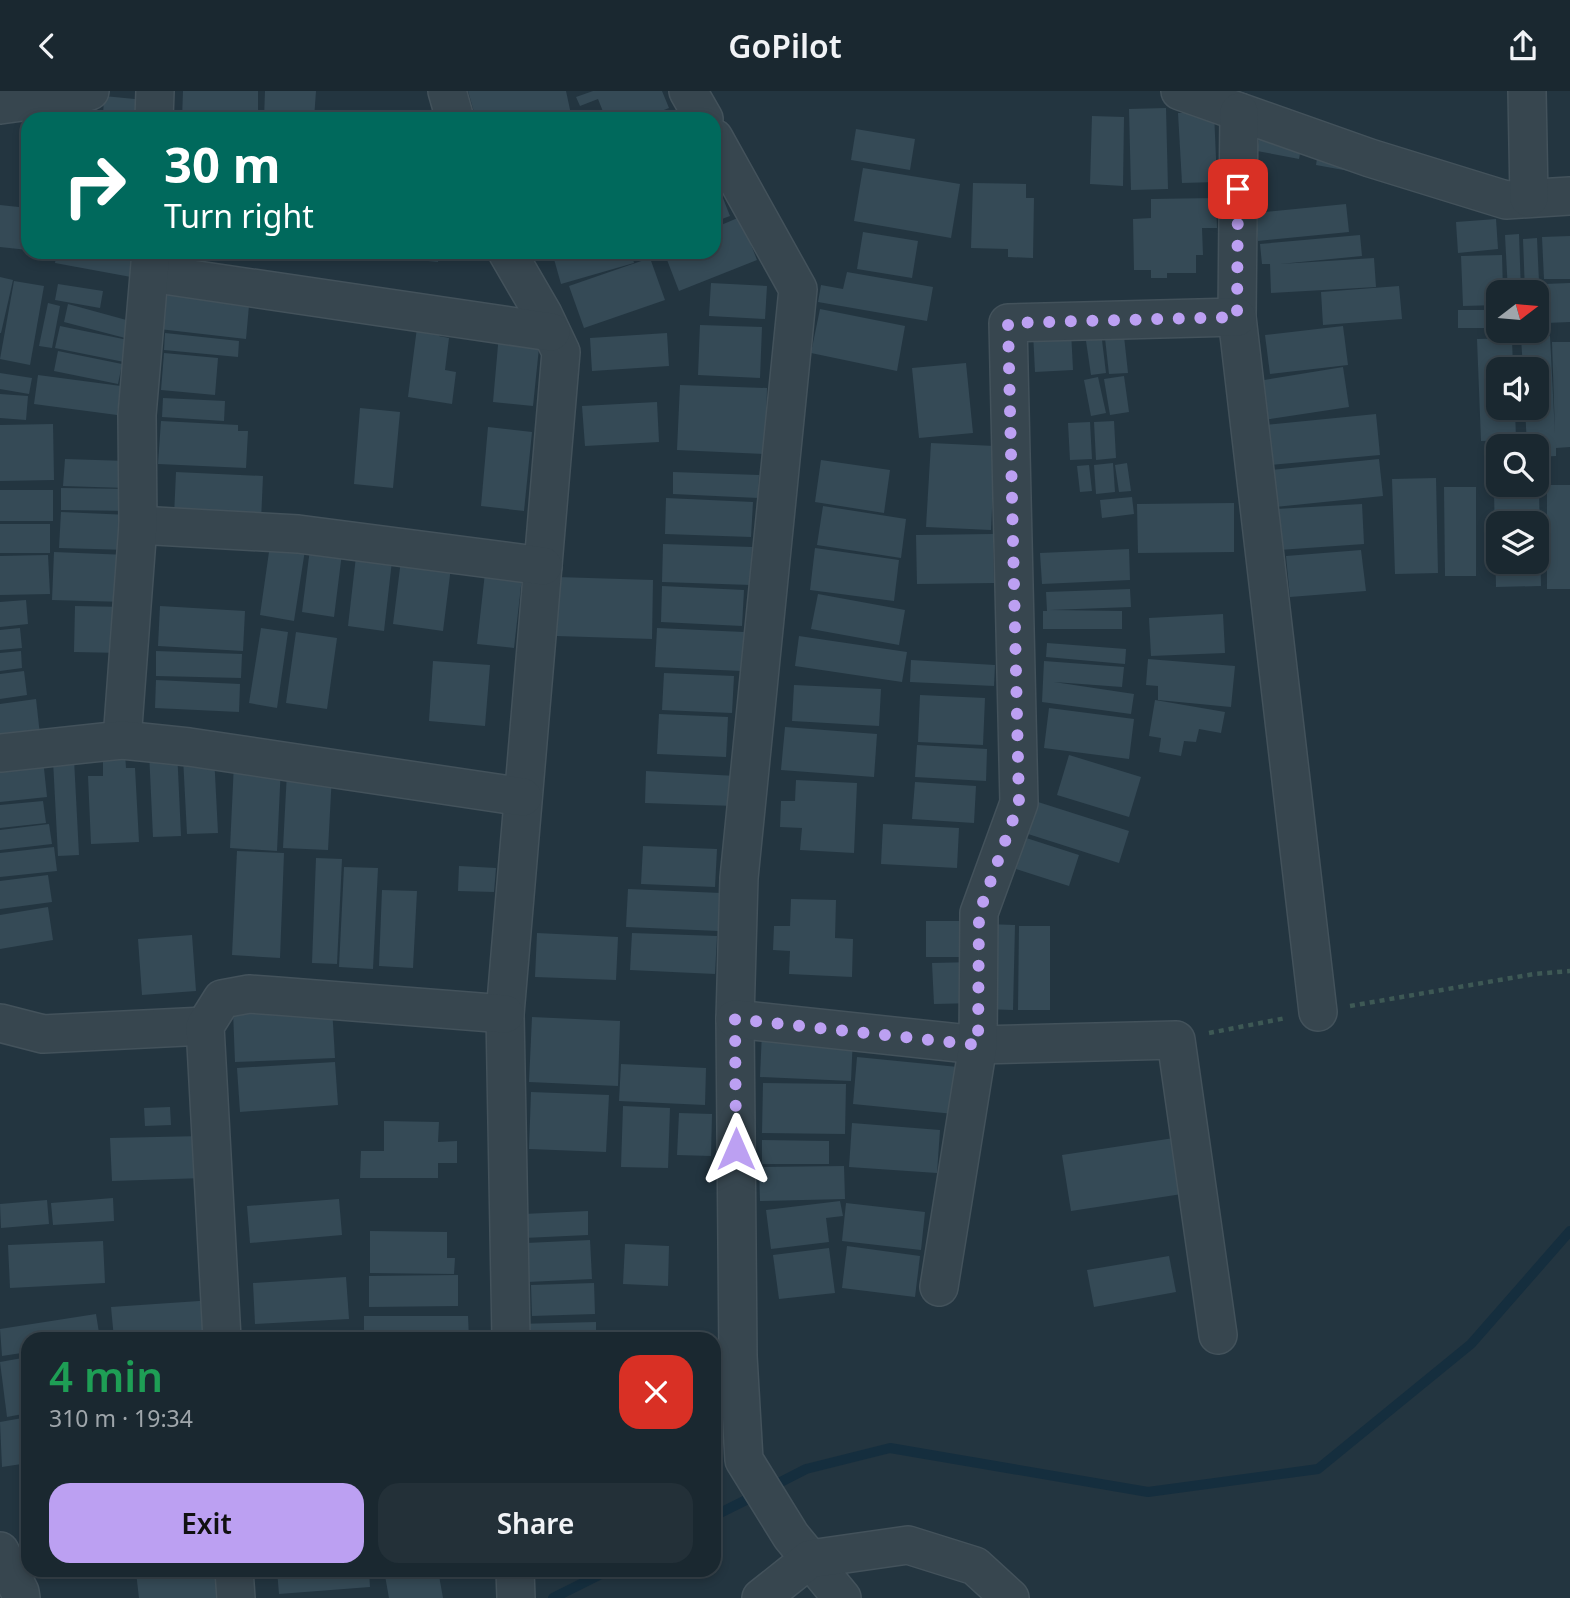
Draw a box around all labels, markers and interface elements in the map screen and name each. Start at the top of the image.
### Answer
text: GoPilot [728,24,842,67]
icon: back [28,27,66,65]
icon: share [1504,27,1542,65]
text: 30 m [164,131,281,197]
icon: right [49,140,140,231]
pin [1208,159,1268,219]
icon: arrive [1219,170,1257,208]
text: Turn right [164,194,314,237]
north arrow [1486,280,1549,343]
map controls [1486,280,1549,574]
button: sound [1486,357,1549,420]
button: search [1486,434,1549,497]
button: layers [1486,511,1549,574]
position arrow [699,1112,773,1186]
text: 4 min [49,1347,163,1404]
button: close [619,1355,693,1429]
text: 310 m · 19:34 [49,1402,193,1434]
button: Exit [49,1483,364,1563]
button: Share [378,1483,693,1563]

